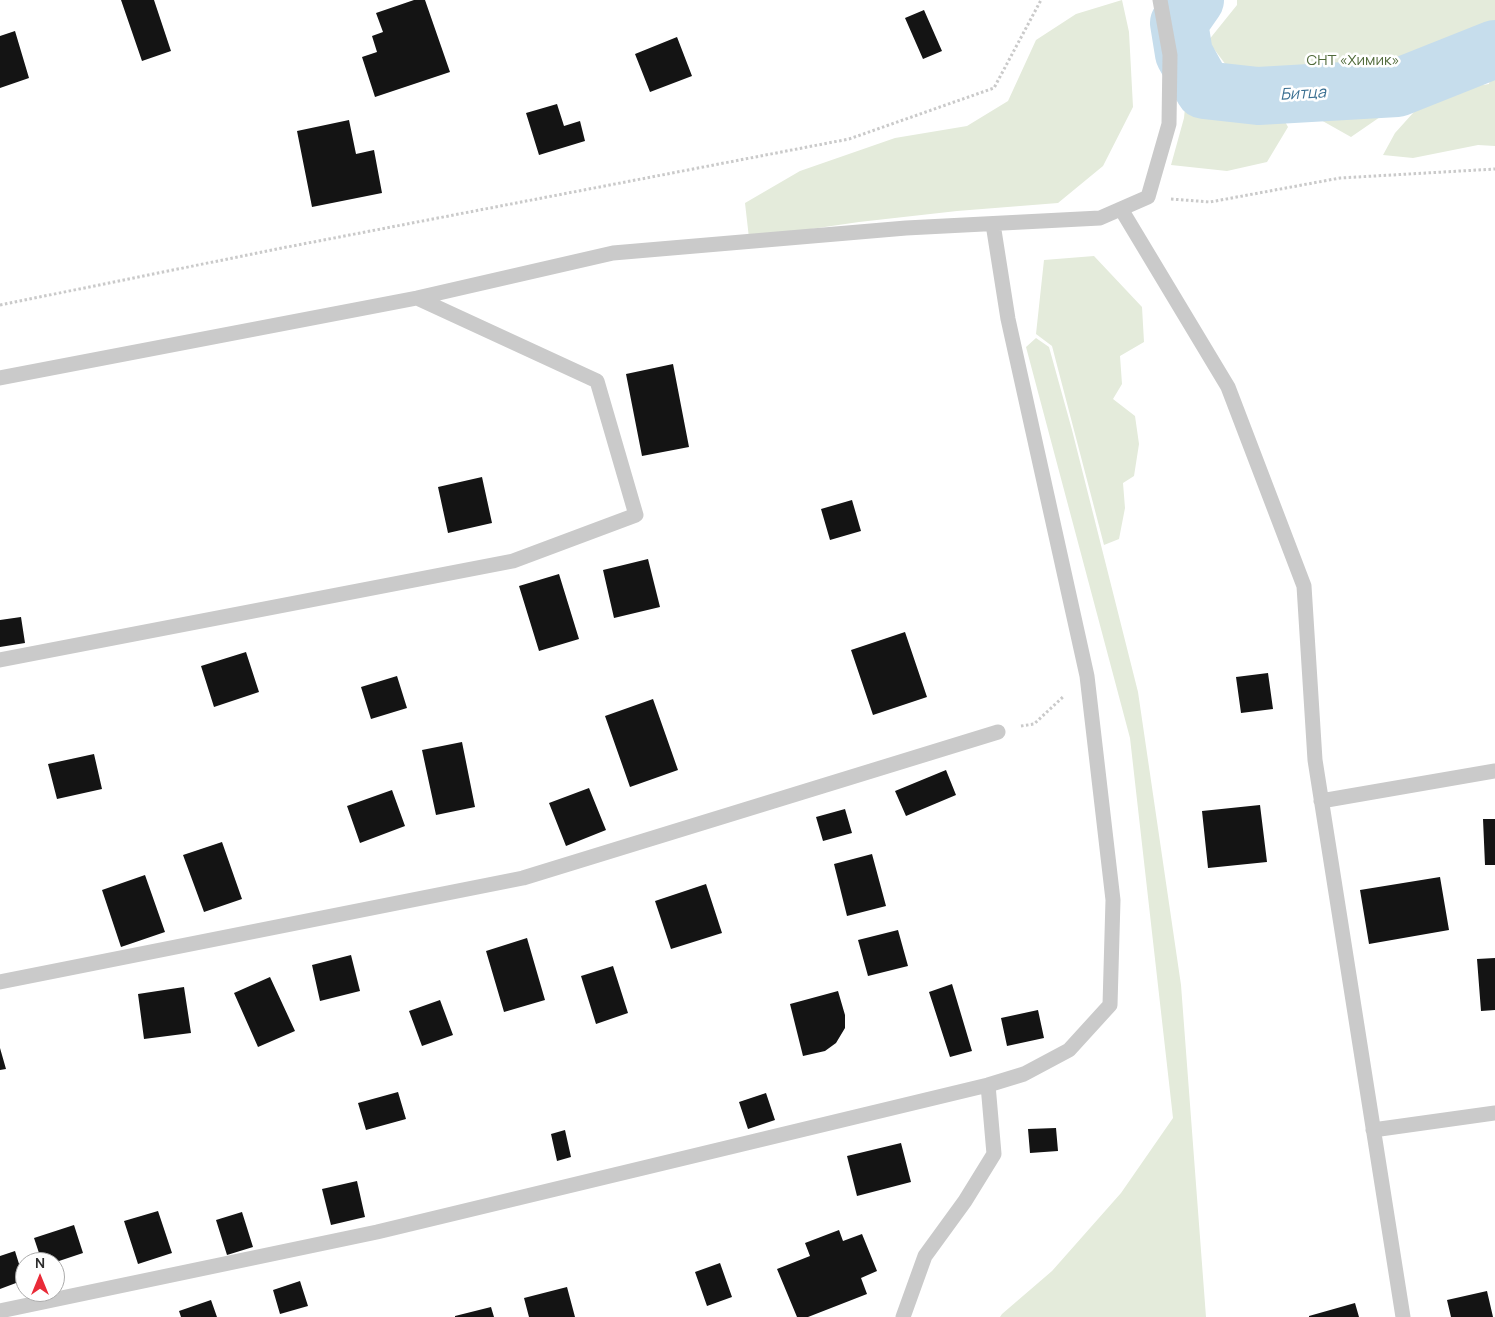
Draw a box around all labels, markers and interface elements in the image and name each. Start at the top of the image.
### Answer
park label: СНТ «Химик» [1307,52,1399,70]
water label: Битца [1280,83,1326,105]
north arrow [15,1252,65,1302]
text: N [35,1253,45,1272]

